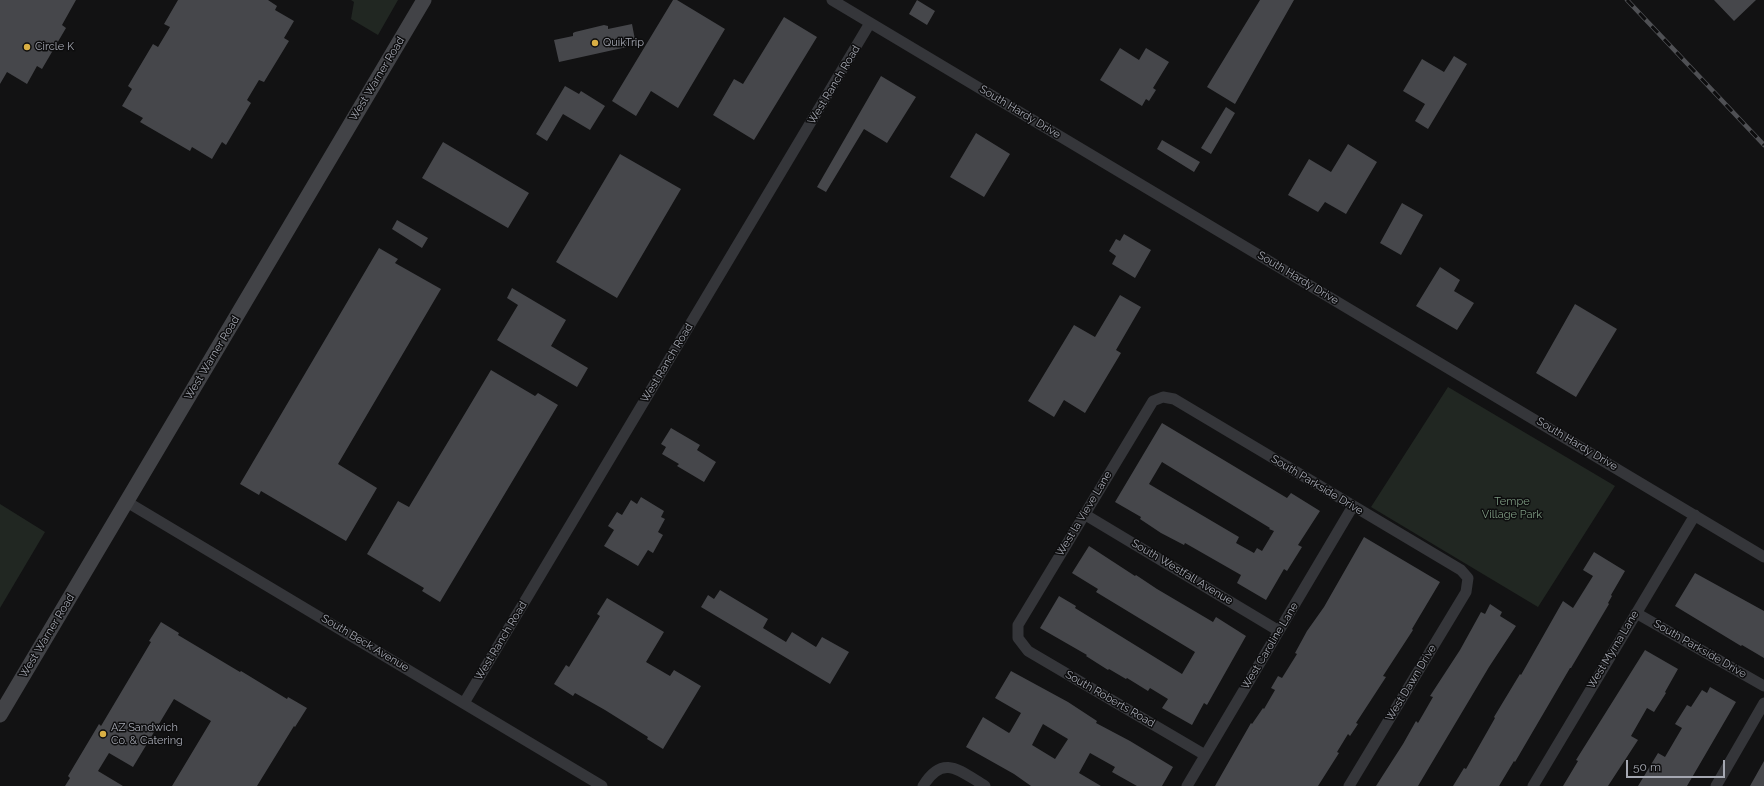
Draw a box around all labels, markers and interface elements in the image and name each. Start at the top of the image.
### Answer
street label: West Warner Road [347,35,407,123]
place label: QuikTrip [603,36,644,50]
marker: QuikTrip [590,38,600,48]
place label: Circle K [35,40,74,54]
marker: Circle K [22,42,32,52]
street label: West Ranch Road [805,43,863,127]
street label: South Hardy Drive [977,83,1063,141]
street label: South Hardy Drive [1255,249,1341,307]
street label: West Warner Road [182,314,242,402]
street label: West Ranch Road [638,321,696,405]
street label: South Hardy Drive [1534,415,1620,473]
street label: South Parkside Drive [1269,452,1365,518]
street label: West la Vieve Lane [1053,469,1115,559]
park label: Tempe Village Park [1482,495,1542,521]
street label: South Westfall Avenue [1129,537,1235,607]
street label: West Warner Road [17,592,77,680]
street label: West Ranch Road [472,599,530,683]
street label: West Caroline Lane [1239,600,1301,692]
street label: West Myrna Lane [1584,608,1642,692]
street label: South Beck Avenue [319,612,411,674]
street label: South Parkside Drive [1651,617,1749,681]
street label: West Dawn Drive [1383,642,1439,724]
street label: South Roberts Road [1063,668,1157,730]
place label: AZ Sandwich Co. & Catering [111,721,183,747]
marker: AZ Sandwich Co. & Catering [98,729,108,739]
scale bar [1628,752,1727,778]
text: 50 m [1633,760,1661,774]

